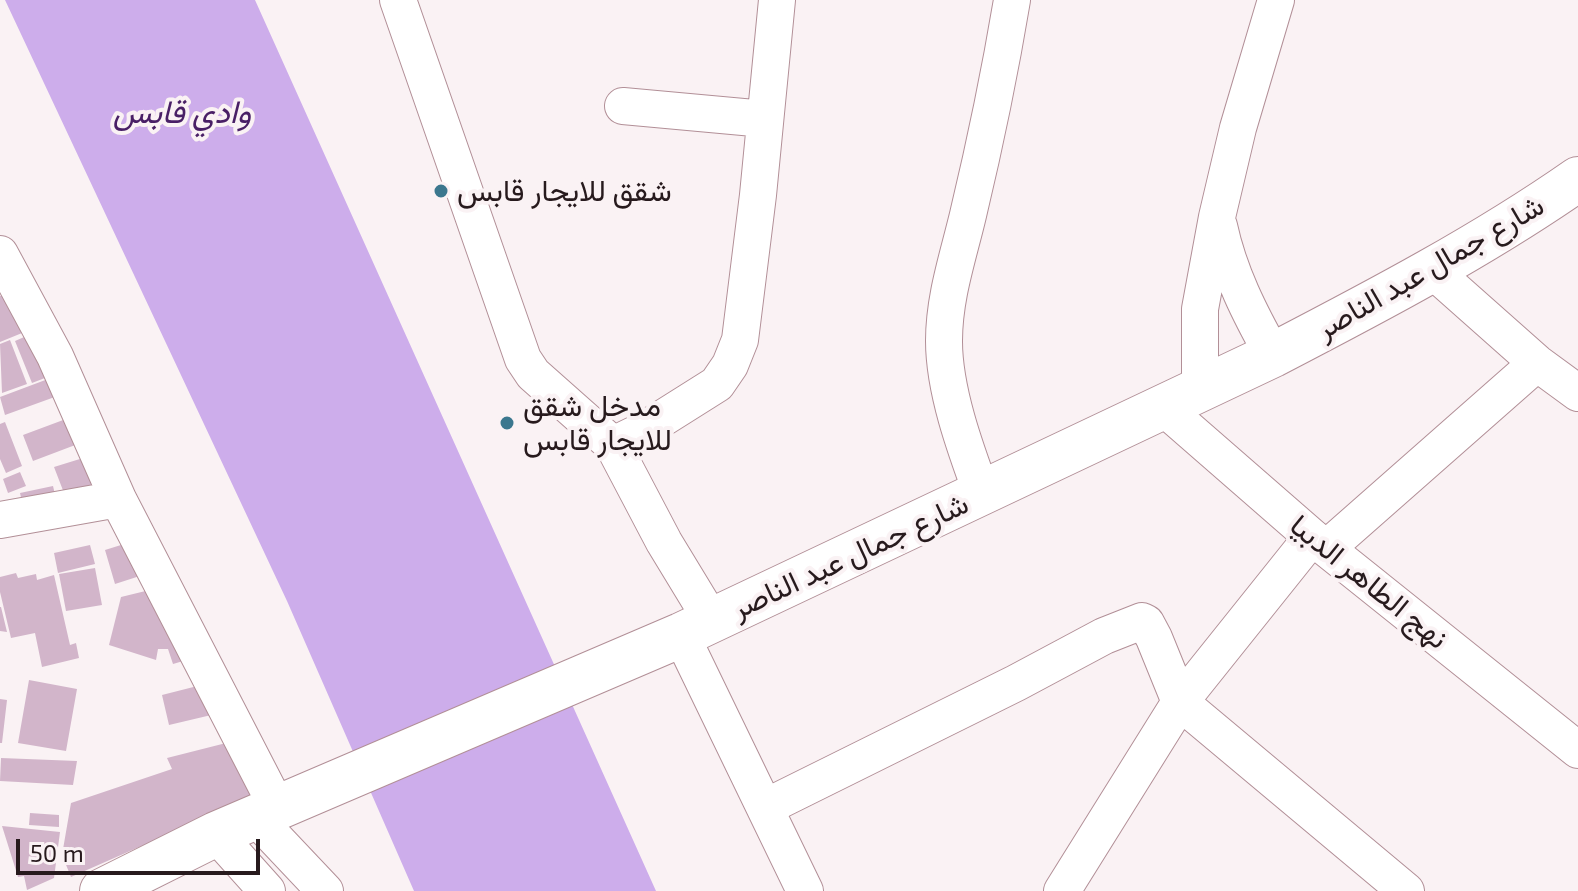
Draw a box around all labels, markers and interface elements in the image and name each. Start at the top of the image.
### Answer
water label: وادي قابس [113,93,251,131]
place label: شقق للايجار قابس [457,173,672,209]
marker: شقق للايجار قابس [432,182,450,200]
street label: شارع جمال عبد الناصر [1310,187,1550,347]
place label: مدخل شقق للايجار قابس [523,388,672,458]
marker: مدخل شقق للايجار قابس [498,414,516,432]
street label: شارع جمال عبد الناصر [726,485,974,627]
street label: نهج الطاهر الدبيا [1283,507,1455,657]
scale bar [20,823,264,873]
text: 50 m [30,838,84,867]

